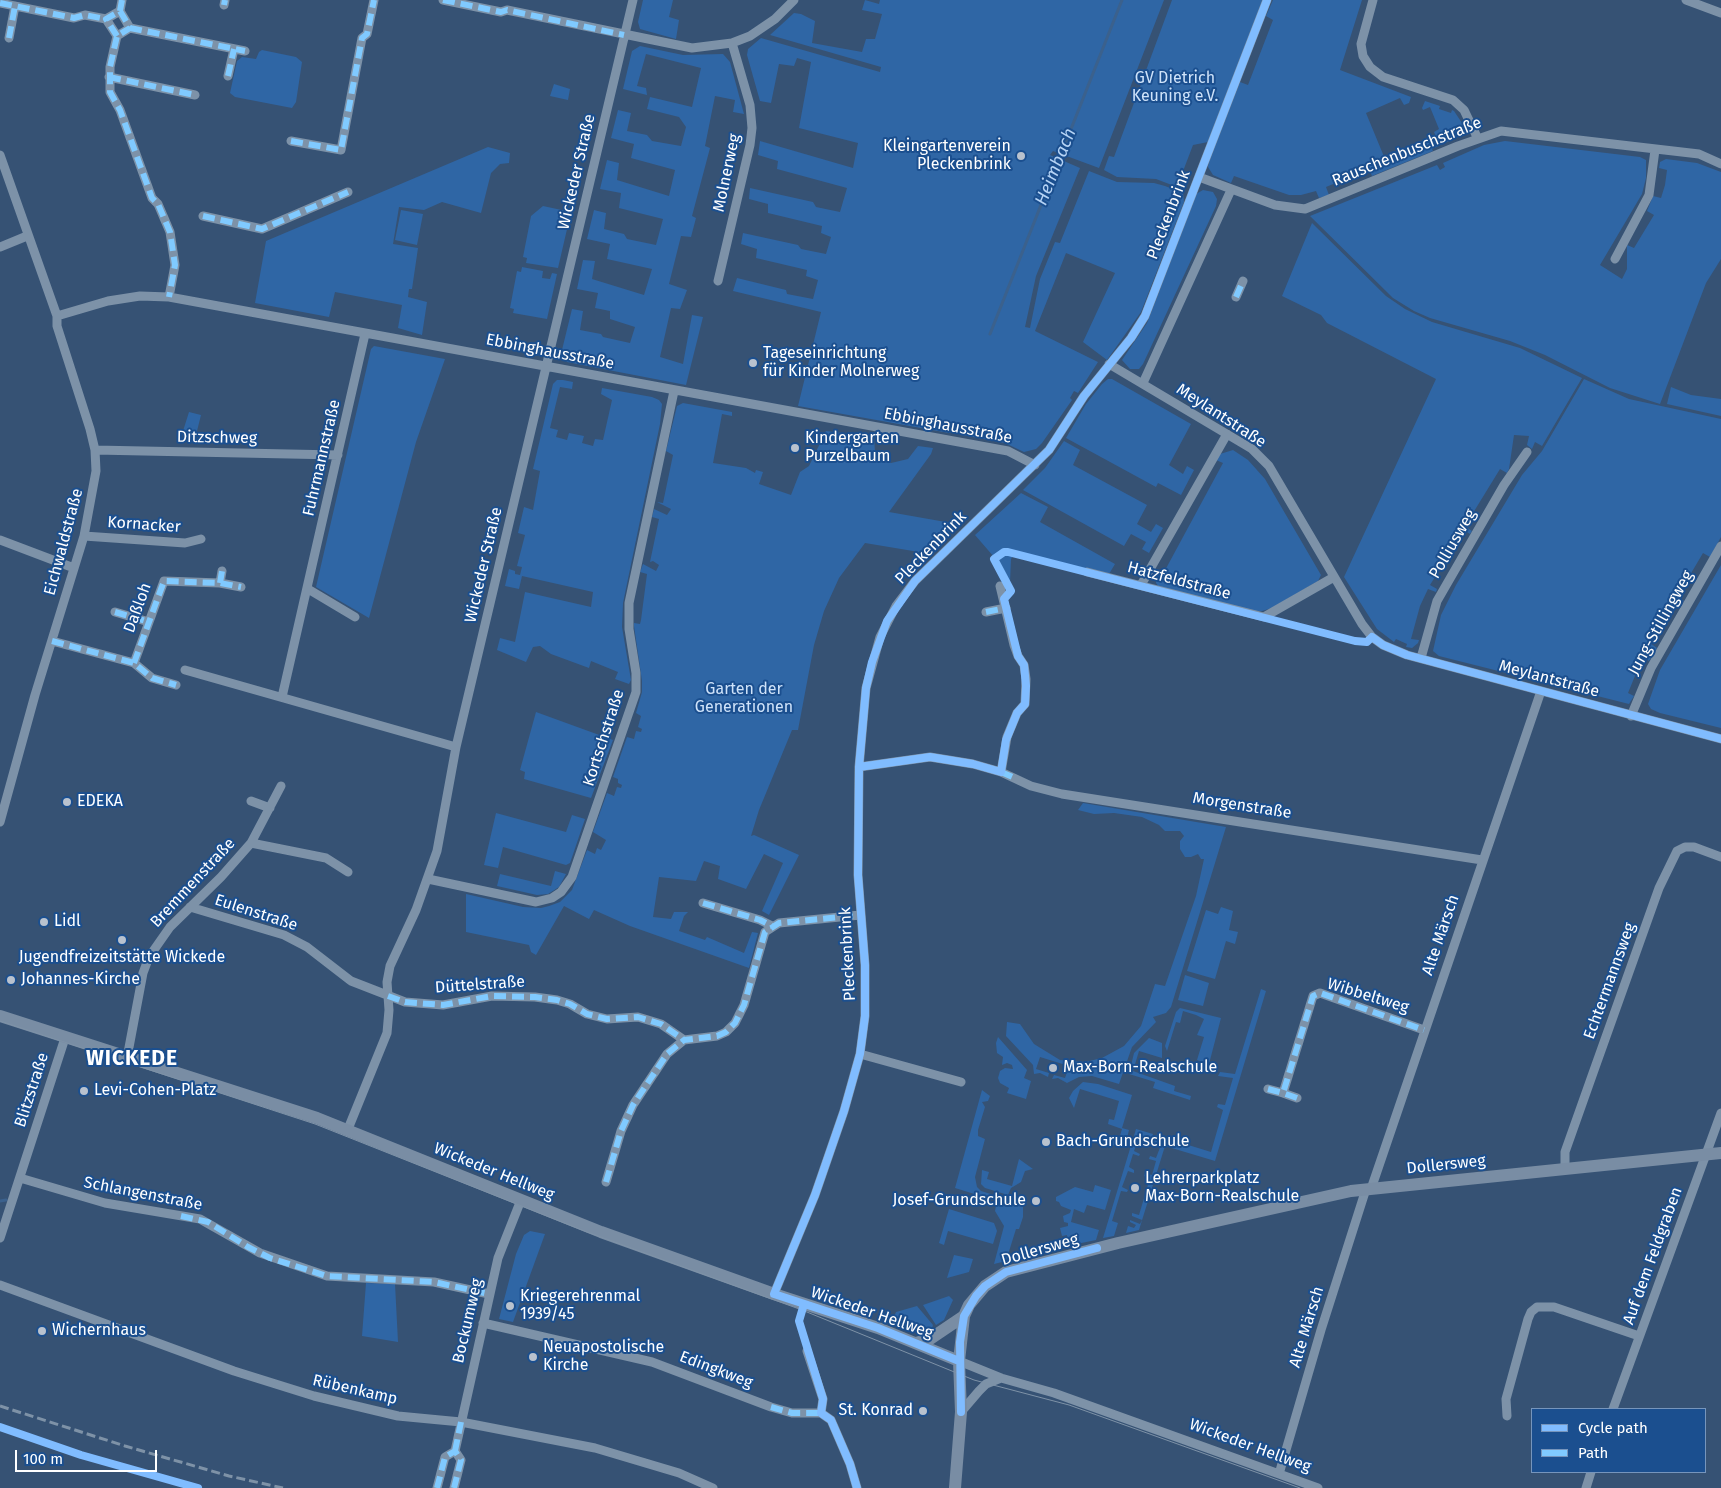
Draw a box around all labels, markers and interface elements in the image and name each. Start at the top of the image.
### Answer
park label: GV Dietrich Keuning e.V. [1132,69,1218,107]
street label: Wickeder Straße [554,112,600,232]
street label: Rauschenbuschstraße [1330,113,1484,191]
water label: Heimbach [1031,125,1081,209]
street label: Molnerweg [709,132,745,214]
place label: Kleingartenverein Pleckenbrink [883,137,1011,175]
marker: Kleingartenverein Pleckenbrink [1015,150,1027,162]
street label: Pleckenbrink [1143,168,1195,262]
street label: Ebbinghausstraße [484,330,616,374]
place label: Tageseinrichtung für Kinder Molnerweg [763,344,919,382]
marker: Tageseinrichtung für Kinder Molnerweg [747,357,759,369]
street label: Meylantstraße [1172,380,1270,452]
street label: Fuhrmannstraße [299,398,345,518]
street label: Ebbinghausstraße [882,404,1014,448]
street label: Ditzschweg [177,428,257,448]
place label: Kindergarten Purzelbaum [805,429,899,467]
marker: Kindergarten Purzelbaum [789,442,801,454]
street label: Eichwaldstraße [41,486,87,598]
street label: Wickeder Straße [461,505,507,625]
street label: Polliusweg [1425,506,1481,582]
street label: Pleckenbrink [891,508,971,588]
street label: Kornacker [107,513,181,537]
street label: Hatzfeldstraße [1125,558,1233,604]
street label: Jung-Stillingweg [1624,567,1698,679]
street label: Daßloh [120,580,156,636]
street label: Meylantstraße [1497,656,1601,702]
park label: Garten der Generationen [695,680,793,718]
street label: Kortschstraße [579,687,629,789]
street label: Morgenstraße [1191,789,1293,823]
place label: EDEKA [77,792,123,812]
marker: EDEKA [61,796,73,808]
street label: Bremmenstraße [147,834,239,932]
street label: Eulenstraße [212,891,300,935]
street label: Alte Märsch [1418,892,1464,978]
street label: Pleckenbrink [836,907,860,1001]
place label: Lidl [54,912,81,932]
marker: Lidl [38,916,50,928]
street label: Echtermannsweg [1580,920,1640,1042]
marker: Jugendfreizeitstätte Wickede [116,934,128,946]
place label: Jugendfreizeitstätte Wickede [19,948,225,968]
place label: Johannes-Kirche [21,970,140,990]
street label: Düttelstraße [434,972,526,998]
marker: Johannes-Kirche [5,974,17,986]
street label: Wibbeltweg [1325,974,1411,1018]
district label: WICKEDE [85,1046,179,1072]
street label: Blitzstraße [11,1050,53,1130]
place label: Max-Born-Realschule [1063,1058,1217,1078]
marker: Max-Born-Realschule [1047,1062,1059,1074]
place label: Levi-Cohen-Platz [94,1081,216,1101]
marker: Levi-Cohen-Platz [78,1085,90,1097]
place label: Bach-Grundschule [1056,1132,1190,1152]
marker: Bach-Grundschule [1040,1136,1052,1148]
street label: Wickeder Hellweg [431,1139,557,1205]
street label: Dollersweg [1405,1151,1487,1179]
place label: Lehrerparkplatz Max-Born-Realschule [1145,1169,1299,1207]
street label: Schlangenstraße [82,1173,204,1215]
marker: Lehrerparkplatz Max-Born-Realschule [1129,1182,1141,1194]
street label: Auf dem Feldgraben [1619,1185,1687,1327]
place label: Josef-Grundschule [892,1191,1026,1211]
marker: Josef-Grundschule [1030,1195,1042,1207]
street label: Dollersweg [999,1230,1081,1270]
street label: Bockumweg [449,1277,487,1365]
street label: Wickeder Hellweg [808,1283,936,1343]
street label: Alte Märsch [1286,1284,1328,1370]
place label: Kriegerehrenmal 1939/45 [520,1287,640,1325]
marker: Kriegerehrenmal 1939/45 [504,1300,516,1312]
place label: Wichernhaus [52,1321,146,1341]
marker: Wichernhaus [36,1325,48,1337]
place label: Neuapostolische Kirche [543,1338,664,1376]
street label: Edingkweg [677,1347,755,1393]
marker: Neuapostolische Kirche [527,1351,539,1363]
street label: Rübenkamp [311,1371,399,1409]
place label: St. Konrad [839,1401,913,1421]
marker: St. Konrad [917,1405,929,1417]
legend [1531,1408,1706,1473]
street label: Wickeder Hellweg [1186,1415,1314,1477]
text: Cycle path [1578,1419,1648,1437]
scale bar [18,1440,160,1472]
text: Path [1578,1444,1608,1462]
text: 100 m [23,1450,63,1468]

